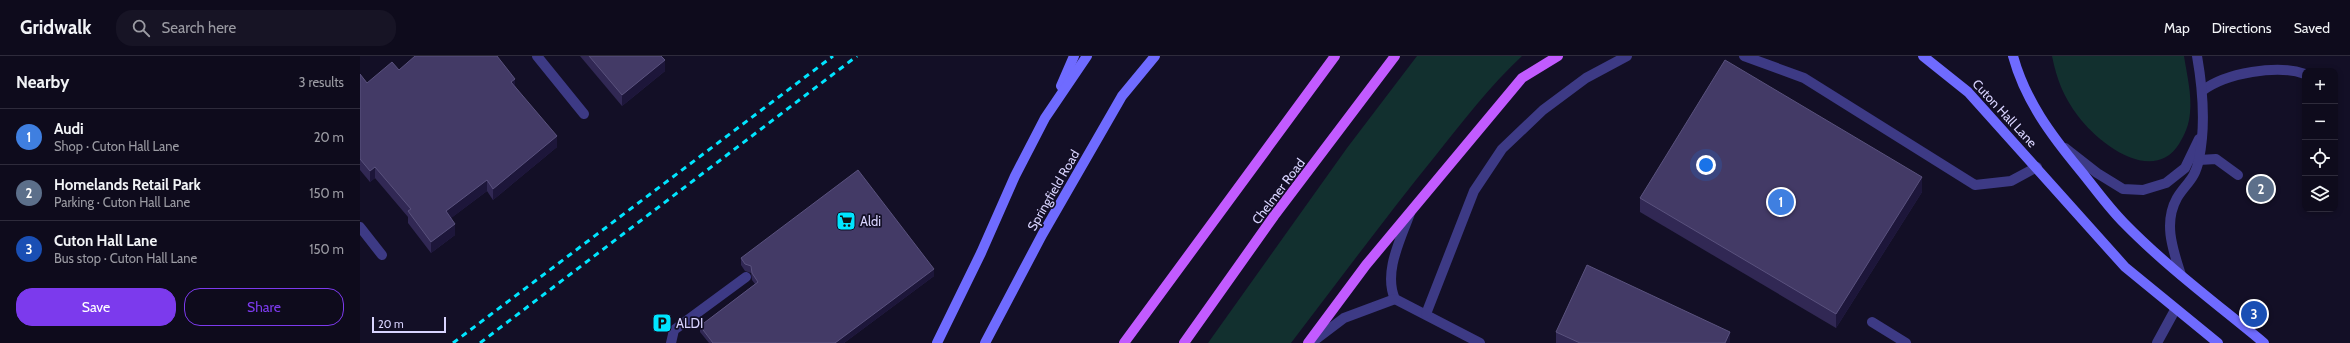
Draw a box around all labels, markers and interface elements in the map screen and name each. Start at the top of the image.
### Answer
search box [116,10,396,46]
text: Gridwalk [20,16,92,39]
icon: search [130,17,152,39]
text: Search here [162,19,236,37]
text: Map [2164,19,2190,37]
text: Directions [2212,19,2272,37]
text: Saved [2294,19,2330,37]
map controls [2302,68,2338,212]
button: + [2302,68,2338,104]
text: Nearby [16,72,69,92]
text: 3 results [298,74,344,90]
street label: Cuton Hall Lane [1969,76,2041,151]
button: − [2302,104,2338,140]
text: Audi [54,120,84,138]
text: 1 [27,129,31,145]
text: 20 m [314,129,344,145]
text: Shop · Cuton Hall Lane [54,138,179,154]
button: locate [2302,140,2338,176]
street label: Springfield Road [1023,147,1083,233]
street label: Chelmer Road [1248,155,1308,227]
your location [1696,155,1716,175]
pin: 2 [2248,174,2274,204]
text: Homelands Retail Park [54,176,201,194]
button: layers [2302,176,2338,212]
text: 2 [26,185,32,201]
text: 150 m [309,185,344,201]
pin: 1 [1768,187,1794,217]
text: Parking · Cuton Hall Lane [54,194,190,210]
supermarket icon: Aldi [835,210,857,232]
place label: Aldi [860,213,881,229]
text: Cuton Hall Lane [54,232,157,250]
text: 3 [25,241,33,257]
text: 150 m [309,241,344,257]
text: Bus stop · Cuton Hall Lane [54,250,197,266]
button: Save [16,288,176,326]
button: Share [184,288,344,326]
pin: 3 [2241,299,2267,329]
parking icon: ALDI [651,312,673,334]
scale bar [372,315,446,334]
place label: ALDI [676,315,703,331]
text: 20 m [378,317,404,331]

